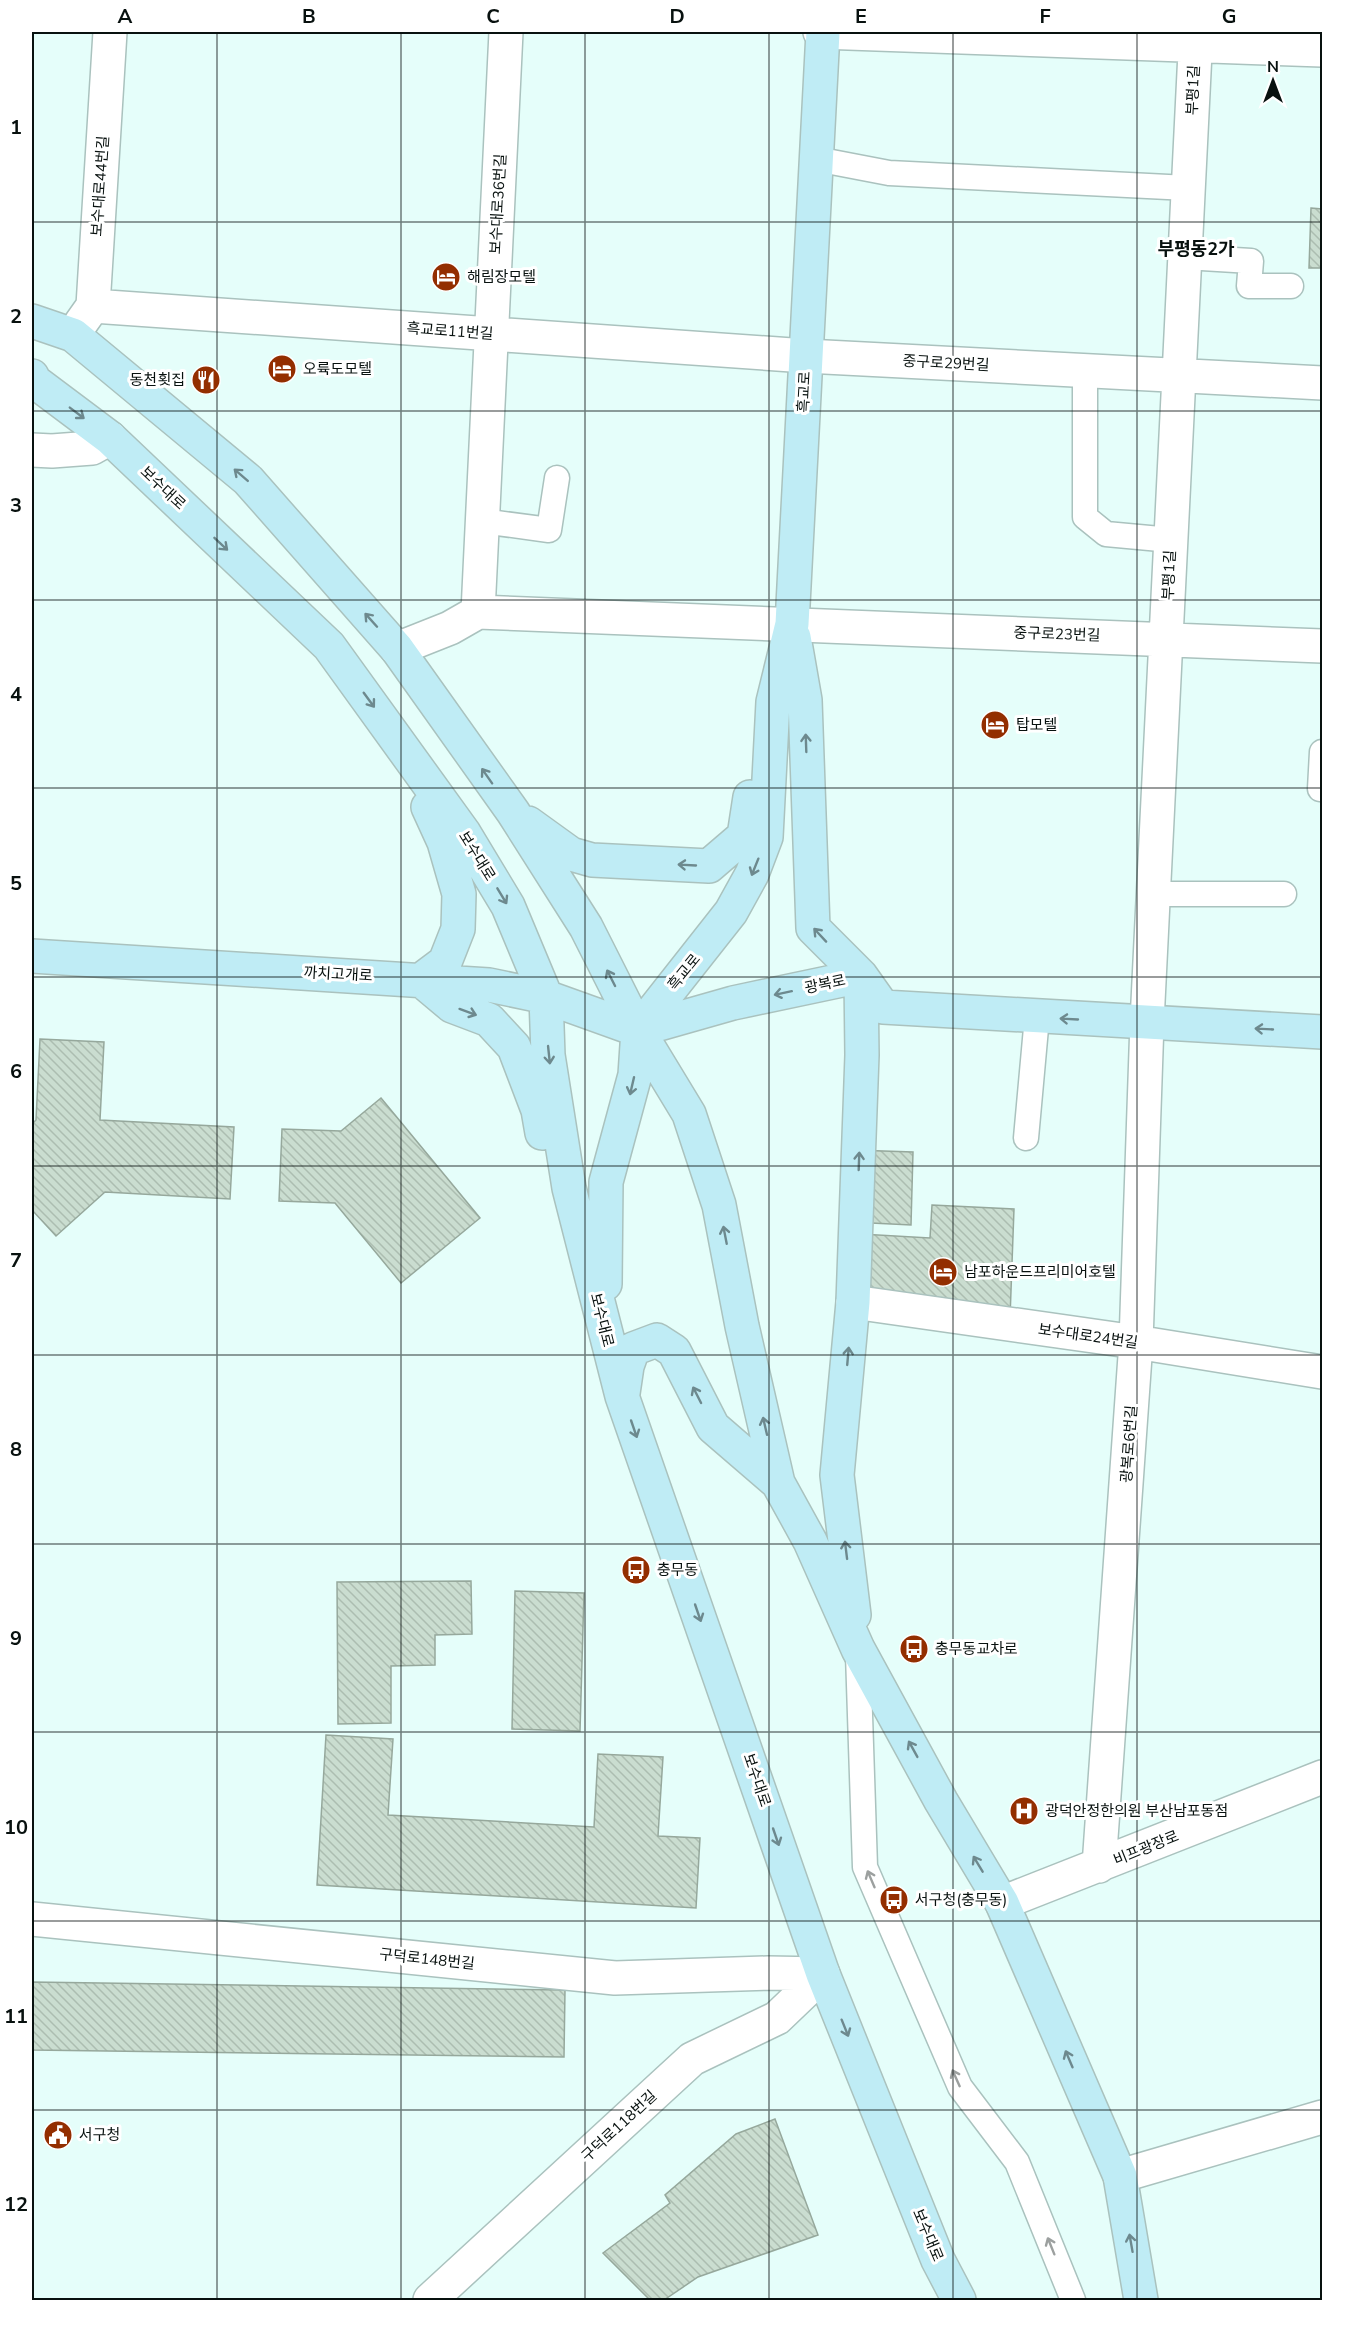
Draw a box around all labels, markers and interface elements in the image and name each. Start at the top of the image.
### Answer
text: A [118,3,133,30]
text: B [302,3,316,30]
text: C [486,3,500,30]
text: D [669,3,685,30]
text: E [855,3,867,30]
text: F [1039,3,1051,30]
text: G [1222,3,1236,30]
north arrow [1243,51,1303,111]
text: N [1267,56,1279,78]
street label: 부평1길 [1182,64,1204,116]
text: 1 [10,114,22,141]
street label: 보수대로44번길 [87,135,113,237]
street label: 보수대로36번길 [485,153,511,255]
district label: 부평동2가 [1157,237,1235,261]
hotel icon: 해림장모텔 [430,261,462,293]
place label: 해림장모텔 [467,267,536,287]
text: 2 [10,303,22,330]
street label: 흑교로11번길 [406,318,494,344]
street label: 중구로29번길 [902,351,990,375]
hotel icon: 오륙도모텔 [266,353,298,385]
place label: 오륙도모텔 [303,359,372,379]
restaurant icon: 동천횟집 [190,364,222,396]
place label: 동천횟집 [130,370,185,390]
street label: 흑교로 [793,371,815,413]
one-way arrow [68,407,84,419]
street label: 보수대로 [136,462,190,514]
one-way arrow [234,468,249,482]
text: 3 [10,492,22,519]
one-way arrow [213,536,228,550]
street label: 부평1길 [1158,549,1180,601]
one-way arrow [364,613,378,628]
street label: 중구로23번길 [1013,622,1101,646]
text: 4 [10,681,22,708]
one-way arrow [362,692,375,708]
hotel icon: 탑모텔 [979,709,1011,741]
place label: 탑모텔 [1016,715,1057,735]
one-way arrow [800,733,812,753]
one-way arrow [481,769,493,785]
street label: 보수대로 [454,827,500,885]
one-way arrow [749,857,760,876]
one-way arrow [678,860,698,871]
text: 5 [10,870,22,897]
one-way arrow [496,887,508,904]
one-way arrow [813,927,827,942]
street label: 흑교로 [663,950,705,994]
street label: 까치고개로 [303,962,373,986]
one-way arrow [605,969,617,987]
street label: 광복로 [803,970,847,998]
one-way arrow [774,988,793,999]
one-way arrow [459,1008,477,1019]
one-way arrow [1060,1013,1080,1024]
one-way arrow [1255,1023,1275,1034]
one-way arrow [544,1045,555,1065]
text: 6 [10,1058,22,1085]
one-way arrow [626,1076,638,1095]
one-way arrow [853,1152,864,1172]
one-way arrow [719,1226,730,1245]
text: 7 [10,1247,22,1274]
hotel icon: 남포하운드프리미어호텔 [927,1256,959,1288]
place label: 남포하운드프리미어호텔 [964,1262,1116,1282]
street label: 보수대로 [586,1291,618,1349]
street label: 보수대로24번길 [1037,1319,1139,1353]
one-way arrow [843,1346,854,1366]
one-way arrow [690,1387,702,1405]
street label: 광복로6번길 [1116,1404,1142,1484]
one-way arrow [758,1416,770,1435]
one-way arrow [629,1419,640,1438]
text: 8 [10,1436,22,1463]
one-way arrow [840,1540,851,1560]
bus stop icon: 충무동 [620,1554,652,1586]
place label: 충무동 [657,1560,698,1580]
one-way arrow [694,1603,705,1622]
text: 9 [10,1625,22,1652]
bus stop icon: 충무동교차로 [898,1633,930,1665]
place label: 충무동교차로 [935,1639,1018,1659]
one-way arrow [907,1741,918,1759]
street label: 보수대로 [739,1751,775,1809]
hospital icon: 광덕안정한의원 부산남포동점 [1008,1795,1040,1827]
place label: 광덕안정한의원 부산남포동점 [1045,1801,1228,1821]
text: 10 [4,1814,28,1841]
street label: 비프광장로 [1110,1826,1182,1870]
one-way arrow [772,1827,783,1846]
one-way arrow [972,1856,984,1873]
one-way arrow [864,1871,876,1889]
bus stop icon: 서구청(충무동) [878,1884,910,1916]
place label: 서구청(충무동) [915,1890,1007,1910]
street label: 구덕로148번길 [378,1944,476,1974]
text: 11 [4,2003,28,2030]
one-way arrow [840,2019,851,2037]
one-way arrow [1063,2051,1074,2069]
one-way arrow [950,2069,961,2088]
street label: 구덕로118번길 [577,2086,661,2166]
public building icon: 서구청 [42,2119,74,2151]
place label: 서구청 [79,2125,120,2145]
text: 12 [4,2191,28,2218]
street label: 보수대로 [908,2206,948,2264]
one-way arrow [1125,2233,1136,2253]
one-way arrow [1045,2238,1056,2256]

